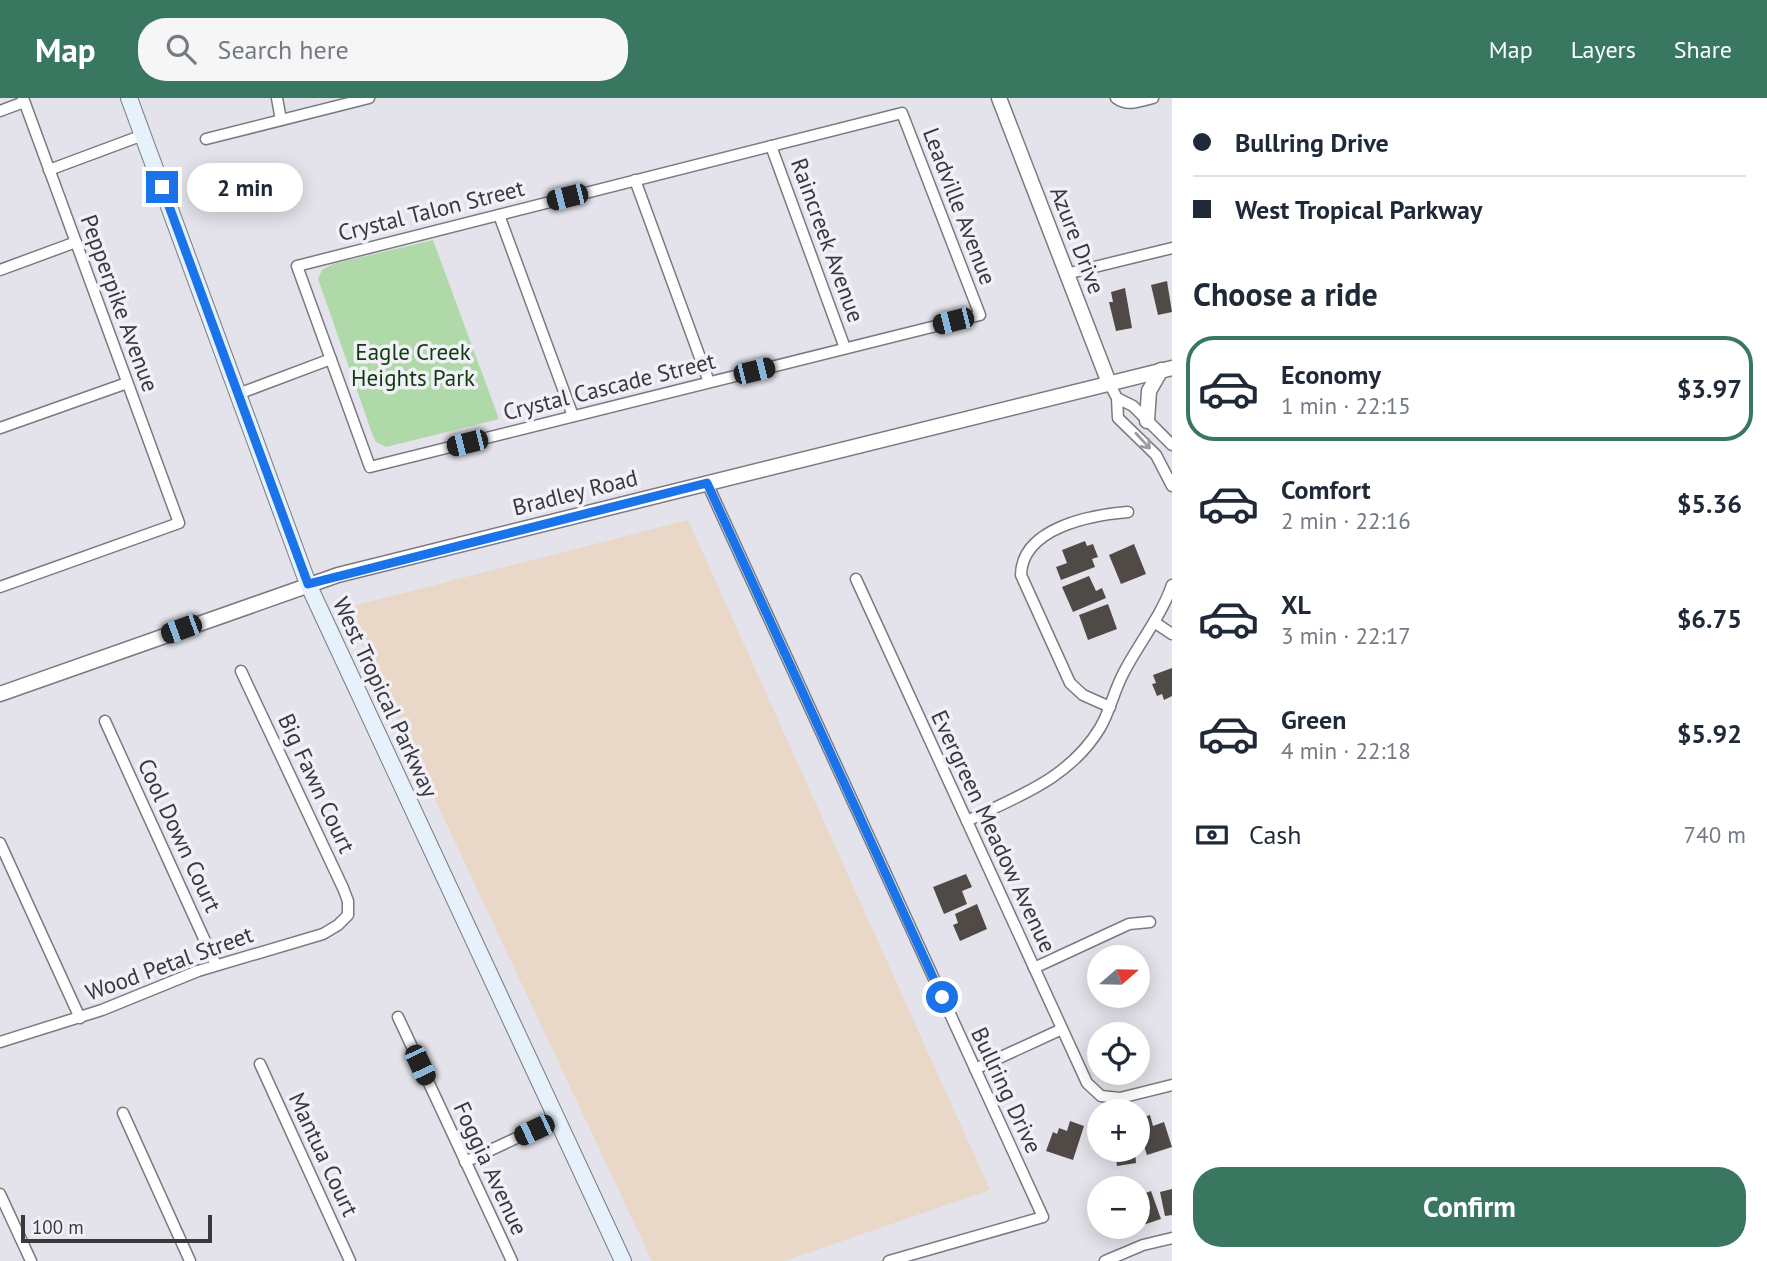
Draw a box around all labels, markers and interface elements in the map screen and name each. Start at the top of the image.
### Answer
search box [138,18,628,81]
text: Map [35,28,96,71]
icon: search [162,30,200,68]
text: Search here [218,33,349,66]
text: Map [1489,34,1533,65]
text: Layers [1571,34,1636,65]
text: Share [1674,34,1732,65]
street label: Leadville Avenue [917,123,1003,289]
text: Bullring Drive [1235,126,1389,159]
street label: Raincreek Avenue [785,154,871,326]
callout: 2 min [186,162,302,212]
route end [146,171,178,203]
text: 2 min [217,173,273,202]
street label: Crystal Talon Street [335,173,527,247]
car [545,182,590,212]
street label: Azure Drive [1044,182,1112,298]
text: West Tropical Parkway [1235,193,1482,226]
street label: Pepperpike Avenue [75,210,165,396]
text: Choose a ride [1193,273,1378,315]
car [931,306,976,336]
park label: Eagle Creek Heights Park [351,337,475,392]
street label: Crystal Cascade Street [500,346,718,426]
car [732,356,777,386]
icon: car [1197,357,1260,420]
text: Economy [1281,358,1381,391]
text: $3.97 [1677,372,1742,405]
text: 1 min · 22:15 [1281,391,1411,420]
car [445,428,490,458]
one-way arrow [1134,432,1151,449]
street label: Bradley Road [510,462,640,522]
icon: car [1197,472,1260,535]
text: Comfort [1281,473,1371,506]
text: $5.36 [1677,487,1742,520]
text: 2 min · 22:16 [1281,506,1411,535]
icon: car [1197,587,1260,650]
text: XL [1281,588,1311,621]
street label: West Tropical Parkway [327,592,445,802]
text: $6.75 [1677,602,1742,635]
car [158,612,205,646]
text: 3 min · 22:17 [1281,621,1411,650]
icon: car [1197,702,1260,765]
text: Green [1281,703,1346,736]
street label: Evergreen Meadow Avenue [925,705,1063,957]
street label: Big Fawn Court [272,709,362,857]
text: $5.92 [1677,717,1742,750]
text: 4 min · 22:18 [1281,736,1411,765]
street label: Cool Down Court [132,754,228,917]
icon: cash [1193,816,1231,854]
text: Cash [1249,818,1301,851]
text: 740 m [1684,820,1746,849]
street label: Wood Petal Street [81,919,257,1007]
north arrow [1087,945,1150,1008]
map controls [1087,945,1150,1239]
route start [926,981,958,1013]
street label: Bullring Drive [965,1022,1049,1158]
button: locate [1087,1022,1150,1085]
car [402,1042,439,1088]
street label: Mantua Court [283,1087,365,1221]
street label: Foggia Avenue [447,1097,535,1239]
button: + [1087,1099,1150,1162]
car [511,1112,558,1148]
button: Confirm [1193,1167,1746,1247]
button: − [1087,1176,1150,1239]
scale bar [21,1212,212,1244]
text: 100 m [32,1215,84,1239]

